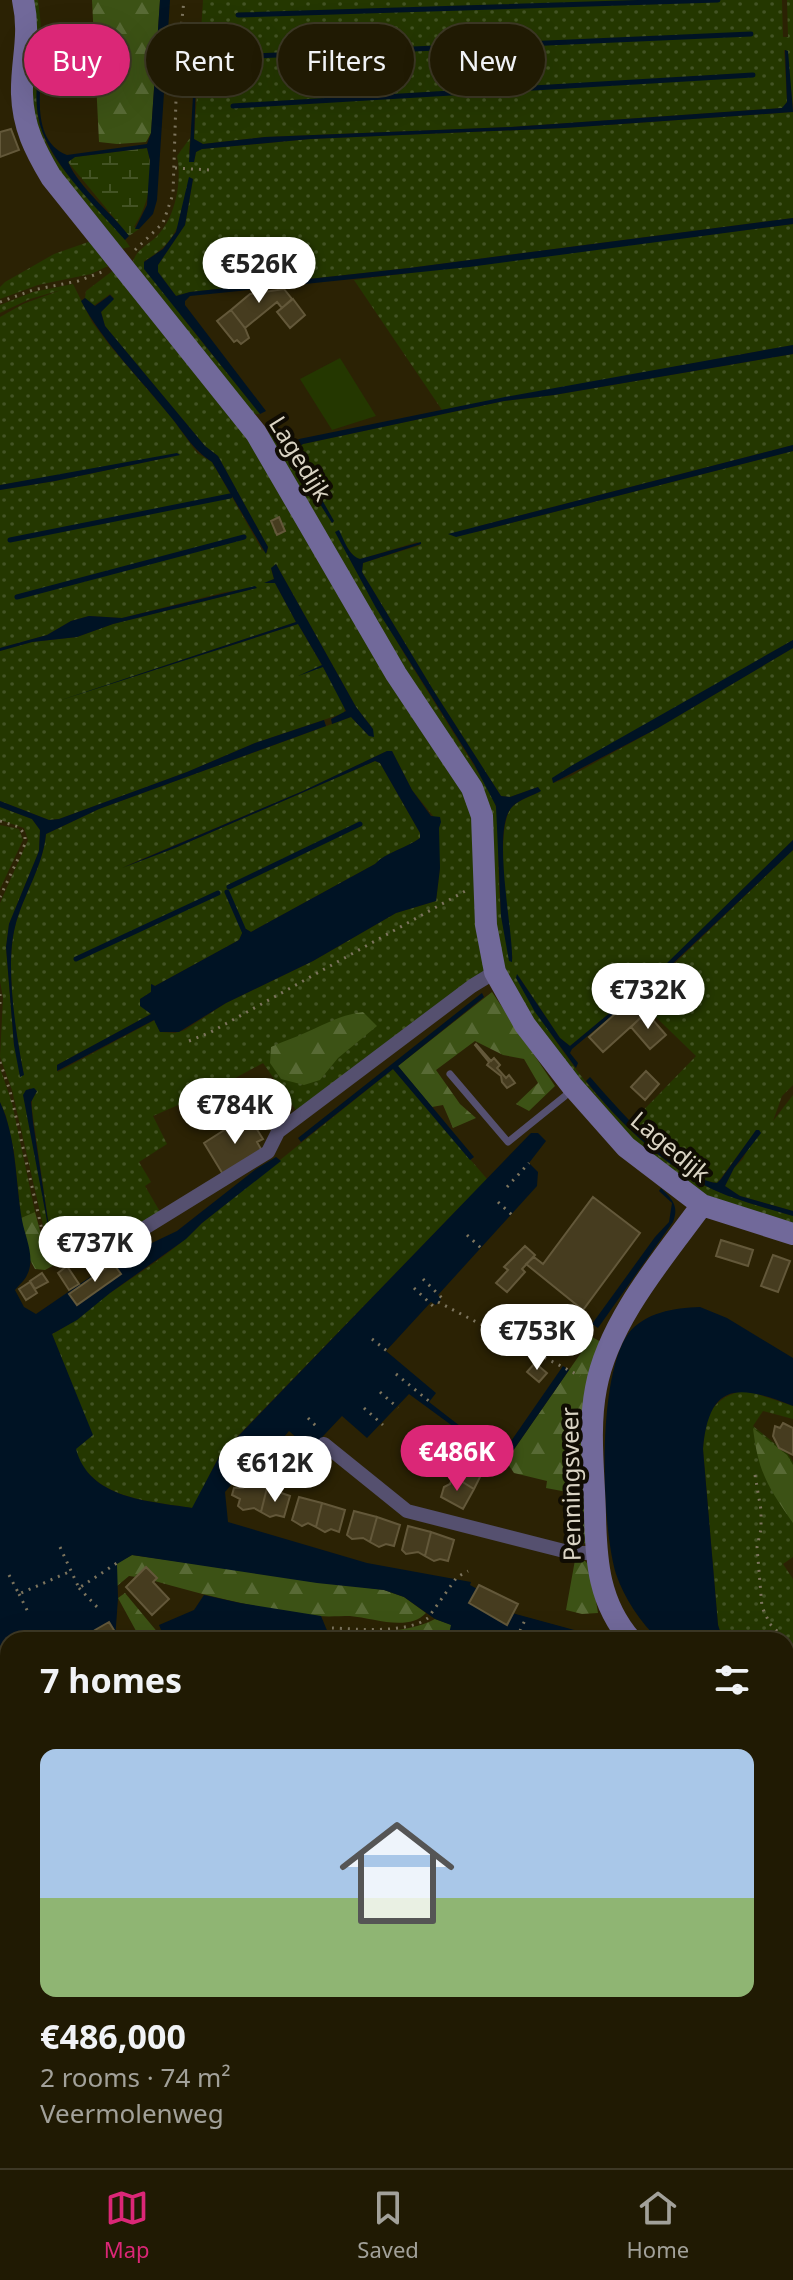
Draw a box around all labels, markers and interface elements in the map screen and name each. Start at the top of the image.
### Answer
chip: Buy [24,24,130,96]
chip: Rent [146,24,262,96]
chip: Filters [278,24,414,96]
chip: New [430,24,545,96]
pin: €526K [203,237,315,305]
text: €526K [221,245,297,281]
street label: Lagedijk [262,409,340,507]
pin: €732K [592,963,704,1031]
text: €732K [610,971,686,1007]
pin: €784K [179,1078,291,1146]
text: €784K [197,1086,273,1122]
street label: Lagedijk [624,1103,718,1189]
pin: €737K [39,1216,151,1284]
text: €737K [57,1224,133,1260]
pin: €753K [481,1304,593,1372]
text: €753K [499,1312,575,1348]
street label: Penningsveer [552,1407,588,1561]
pin: €486K [401,1425,513,1493]
text: €486K [419,1433,495,1469]
pin: €612K [219,1436,331,1504]
text: €612K [237,1444,313,1480]
text: 7 homes [40,1657,182,1703]
icon: filters [710,1658,754,1702]
icon: home [325,1801,469,1945]
text: €486,000 [40,2013,186,2059]
text: 2 rooms · 74 m² [40,2059,230,2095]
text: Veermolenweg [40,2095,224,2131]
tab: Map [104,2186,150,2264]
tab: Saved [357,2186,419,2264]
tab: Home [627,2186,689,2264]

